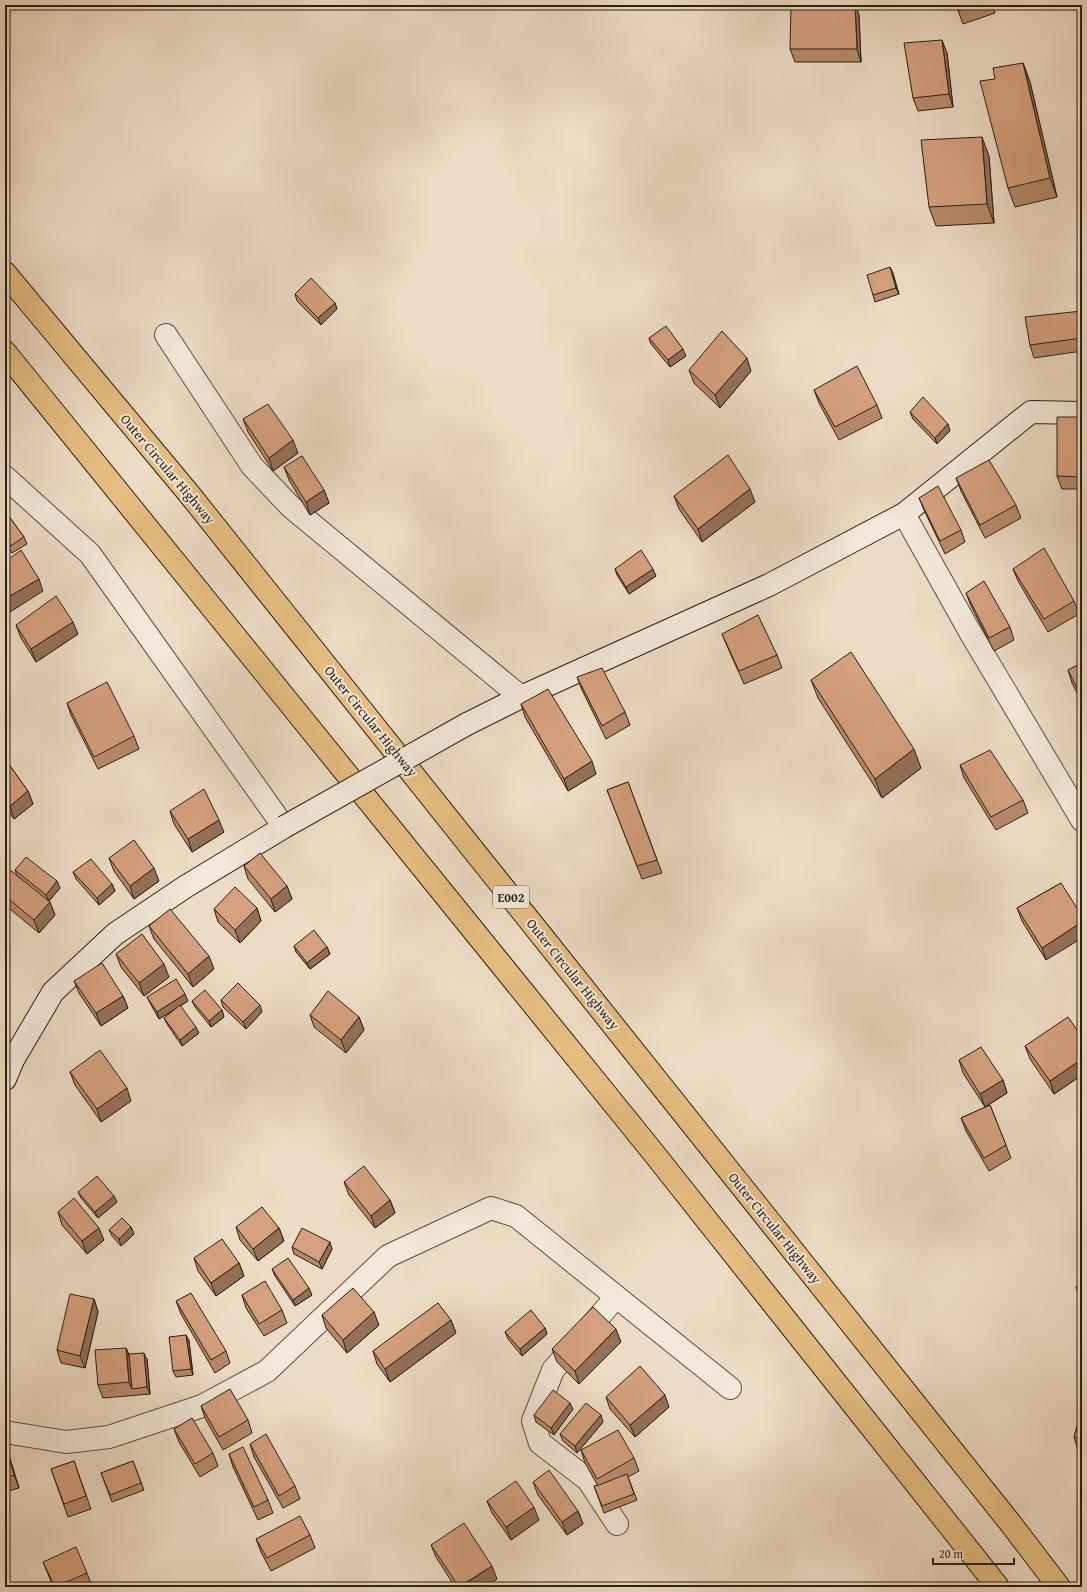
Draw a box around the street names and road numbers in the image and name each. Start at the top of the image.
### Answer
street label: Outer Circular Highway [116,410,220,528]
street label: Outer Circular Highway [320,661,422,781]
road number: E002 [493,886,529,908]
street label: Outer Circular Highway [522,914,624,1034]
street label: Outer Circular Highway [724,1168,826,1288]

